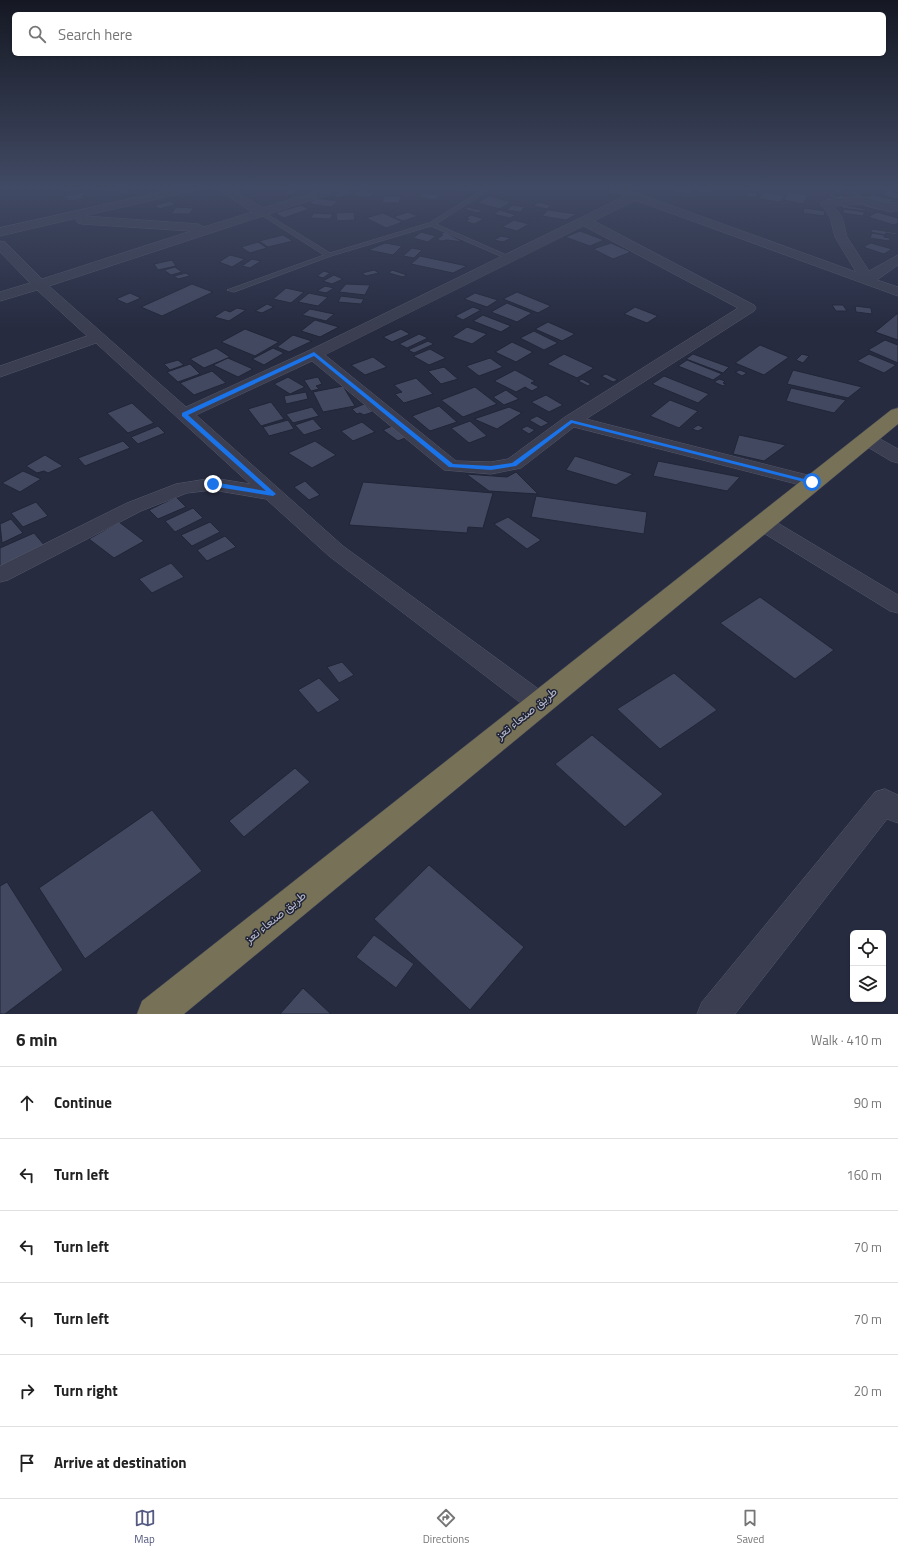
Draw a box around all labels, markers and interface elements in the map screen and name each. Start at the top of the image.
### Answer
search box [12,12,886,56]
icon: search [26,23,48,45]
text: Search here [58,23,132,46]
route start [803,473,821,491]
route end [204,475,222,493]
street label: طريق صنعاء تعز [490,682,561,745]
street label: طريق صنعاء تعز [239,886,310,949]
map controls [850,930,886,1002]
button: locate [850,930,886,966]
button: layers [850,966,886,1002]
text: 6 min [16,1027,57,1053]
text: Walk · 410 m [811,1030,882,1050]
text: Continue [54,1091,112,1114]
icon: ahead [16,1092,38,1114]
text: 90 m [854,1093,882,1113]
text: Turn left [54,1163,109,1186]
icon: left [16,1164,38,1186]
text: 160 m [846,1165,882,1185]
text: Turn left [54,1235,109,1258]
icon: left [16,1236,38,1258]
text: 70 m [854,1237,882,1257]
text: Turn left [54,1307,109,1330]
icon: left [16,1308,38,1330]
text: 70 m [854,1309,882,1329]
text: Turn right [54,1379,118,1402]
icon: right [16,1380,38,1402]
text: 20 m [854,1381,882,1401]
text: Arrive at destination [54,1451,187,1474]
icon: arrive [16,1452,38,1474]
tab: Map [134,1507,156,1547]
tab: Directions [423,1507,469,1547]
tab: Saved [736,1507,764,1547]

